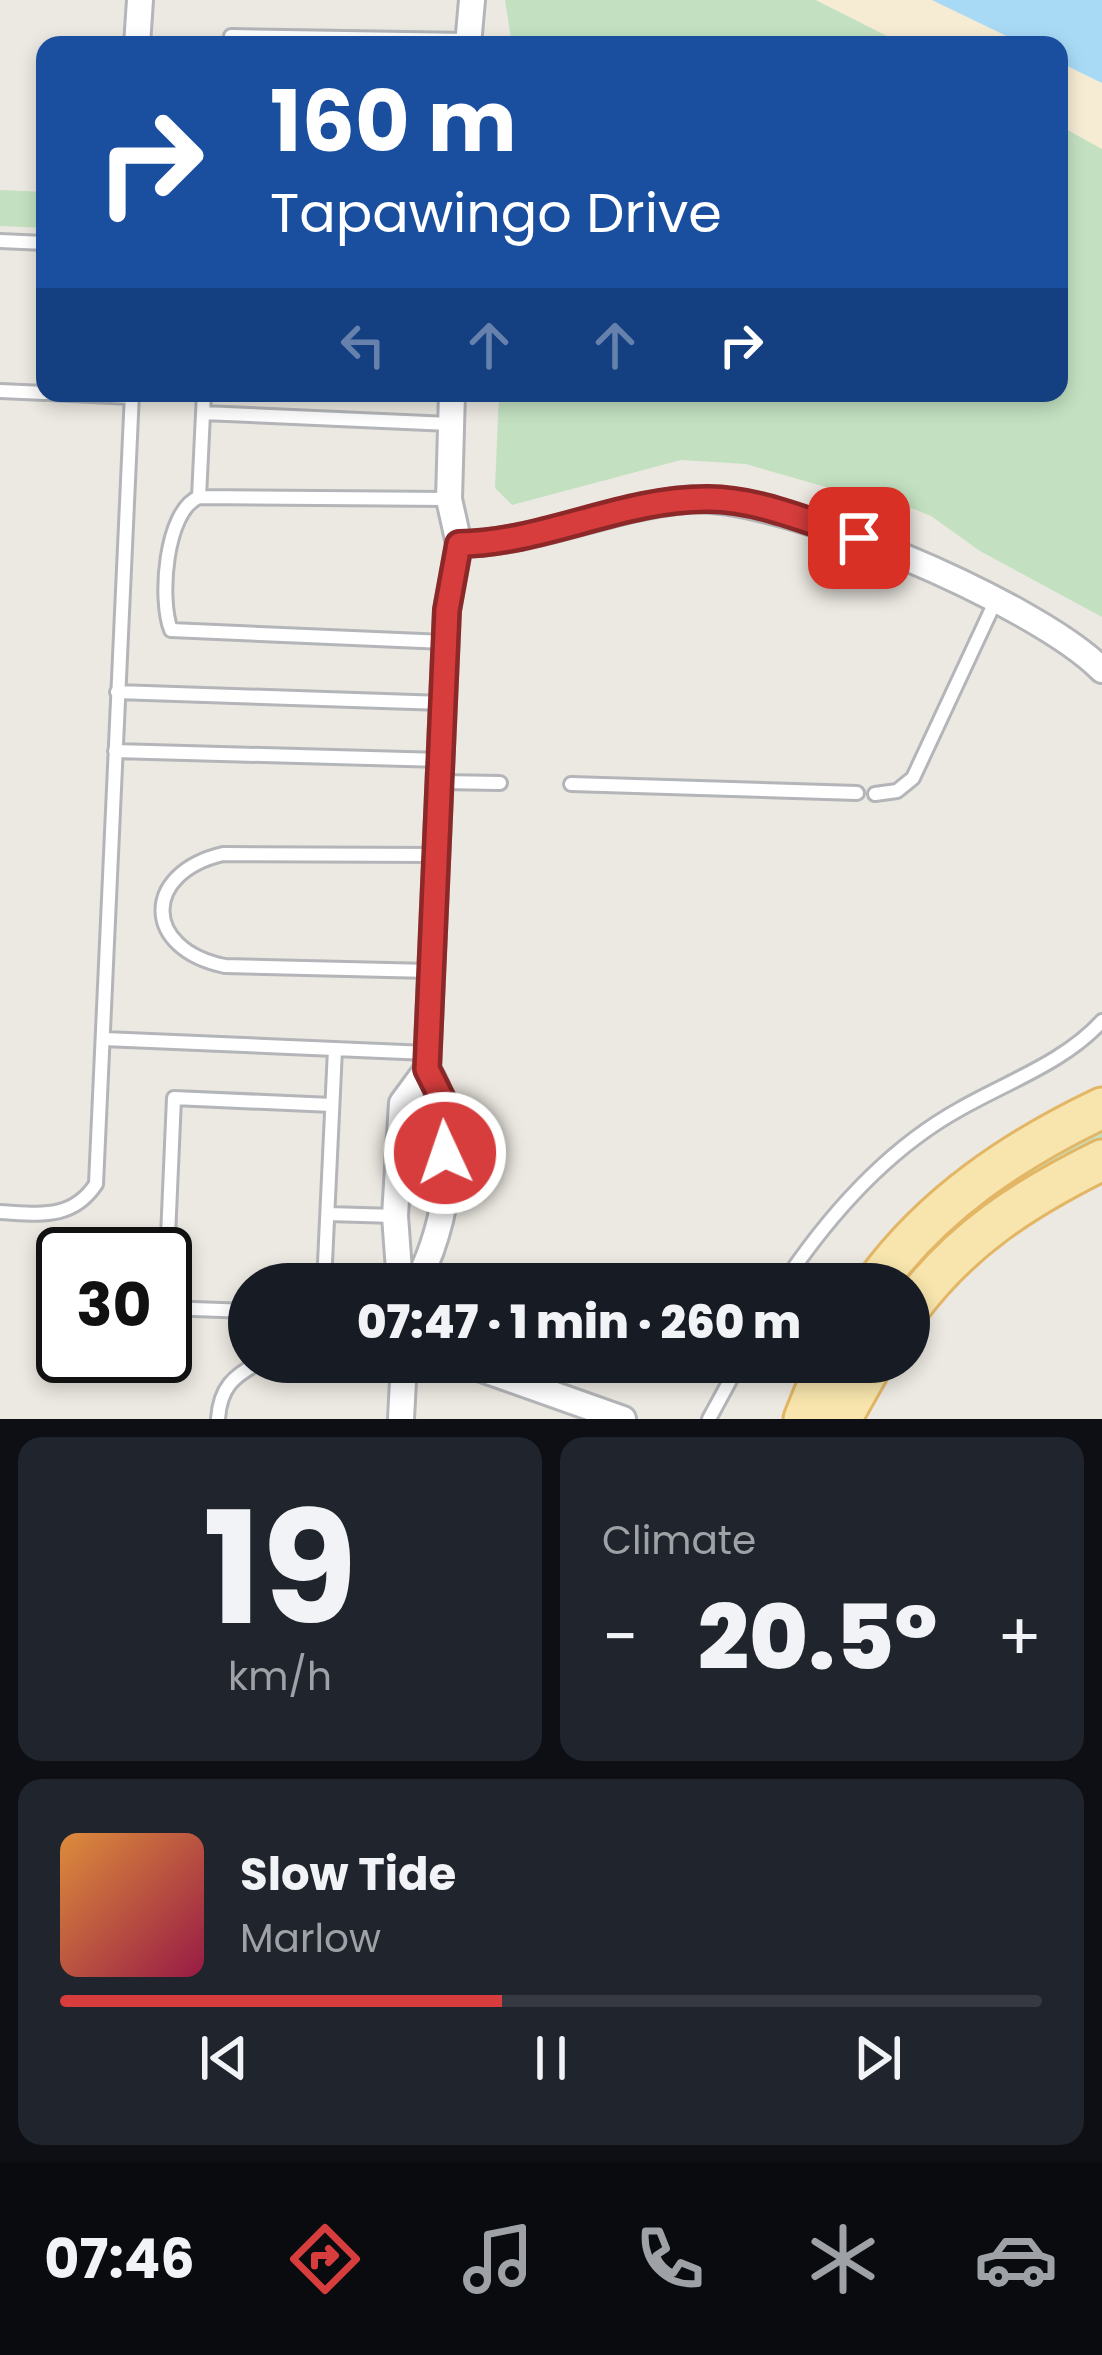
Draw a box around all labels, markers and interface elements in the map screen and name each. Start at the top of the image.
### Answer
text: 160 m [270,63,517,180]
icon: right [72,84,228,240]
text: Tapawingo Drive [270,175,722,251]
icon: left [330,312,396,378]
icon: ahead [456,312,522,378]
icon: ahead [582,312,648,378]
icon: right [708,312,774,378]
pin [808,487,910,589]
icon: arrive [826,505,892,571]
position arrow [382,1090,508,1216]
speed limit sign: 30 [36,1227,192,1383]
text: 07:47 · 1 min · 260 m [357,1291,801,1354]
text: 19 [203,1459,357,1678]
text: Climate [602,1513,756,1568]
text: 20.5° [698,1574,937,1701]
text: − [602,1591,638,1683]
text: + [997,1591,1042,1683]
text: km/h [228,1649,332,1704]
text: Slow Tide [240,1843,456,1906]
text: Marlow [240,1911,381,1966]
icon: previous [191,2025,257,2091]
icon: pause [518,2025,584,2091]
icon: next [845,2025,911,2091]
icon: directions [283,2217,367,2301]
icon: music [456,2217,540,2301]
icon: phone [628,2217,712,2301]
icon: climate [801,2217,885,2301]
icon: car [974,2217,1058,2301]
text: 07:46 [44,2221,195,2297]

